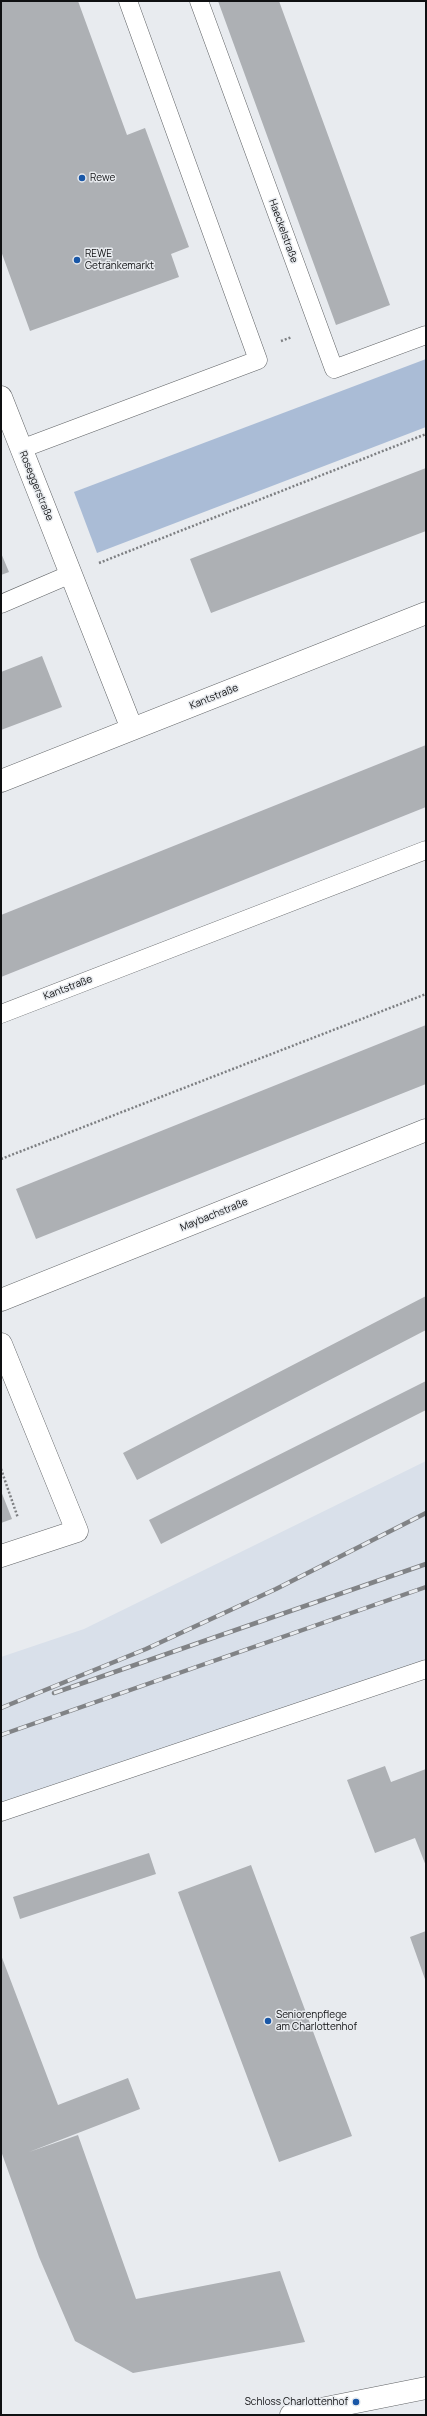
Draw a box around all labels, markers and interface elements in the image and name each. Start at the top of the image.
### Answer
place label: Rewe [90,172,115,184]
marker: Rewe [77,173,87,183]
street label: Haeckelstraße [266,198,300,264]
place label: REWE Getränkemarkt [85,248,154,272]
marker: REWE Getränkemarkt [72,255,82,265]
street label: Roseggerstraße [17,449,55,523]
street label: Kantstraße [188,682,240,712]
street label: Kantstraße [42,973,94,1003]
street label: Maybachstraße [178,1196,250,1234]
place label: Seniorenpflege am Charlottenhof [276,2009,357,2032]
marker: Seniorenpflege am Charlottenhof [263,2016,273,2026]
place label: Schloss Charlottenhof [245,2396,348,2408]
marker: Schloss Charlottenhof [351,2397,361,2407]

